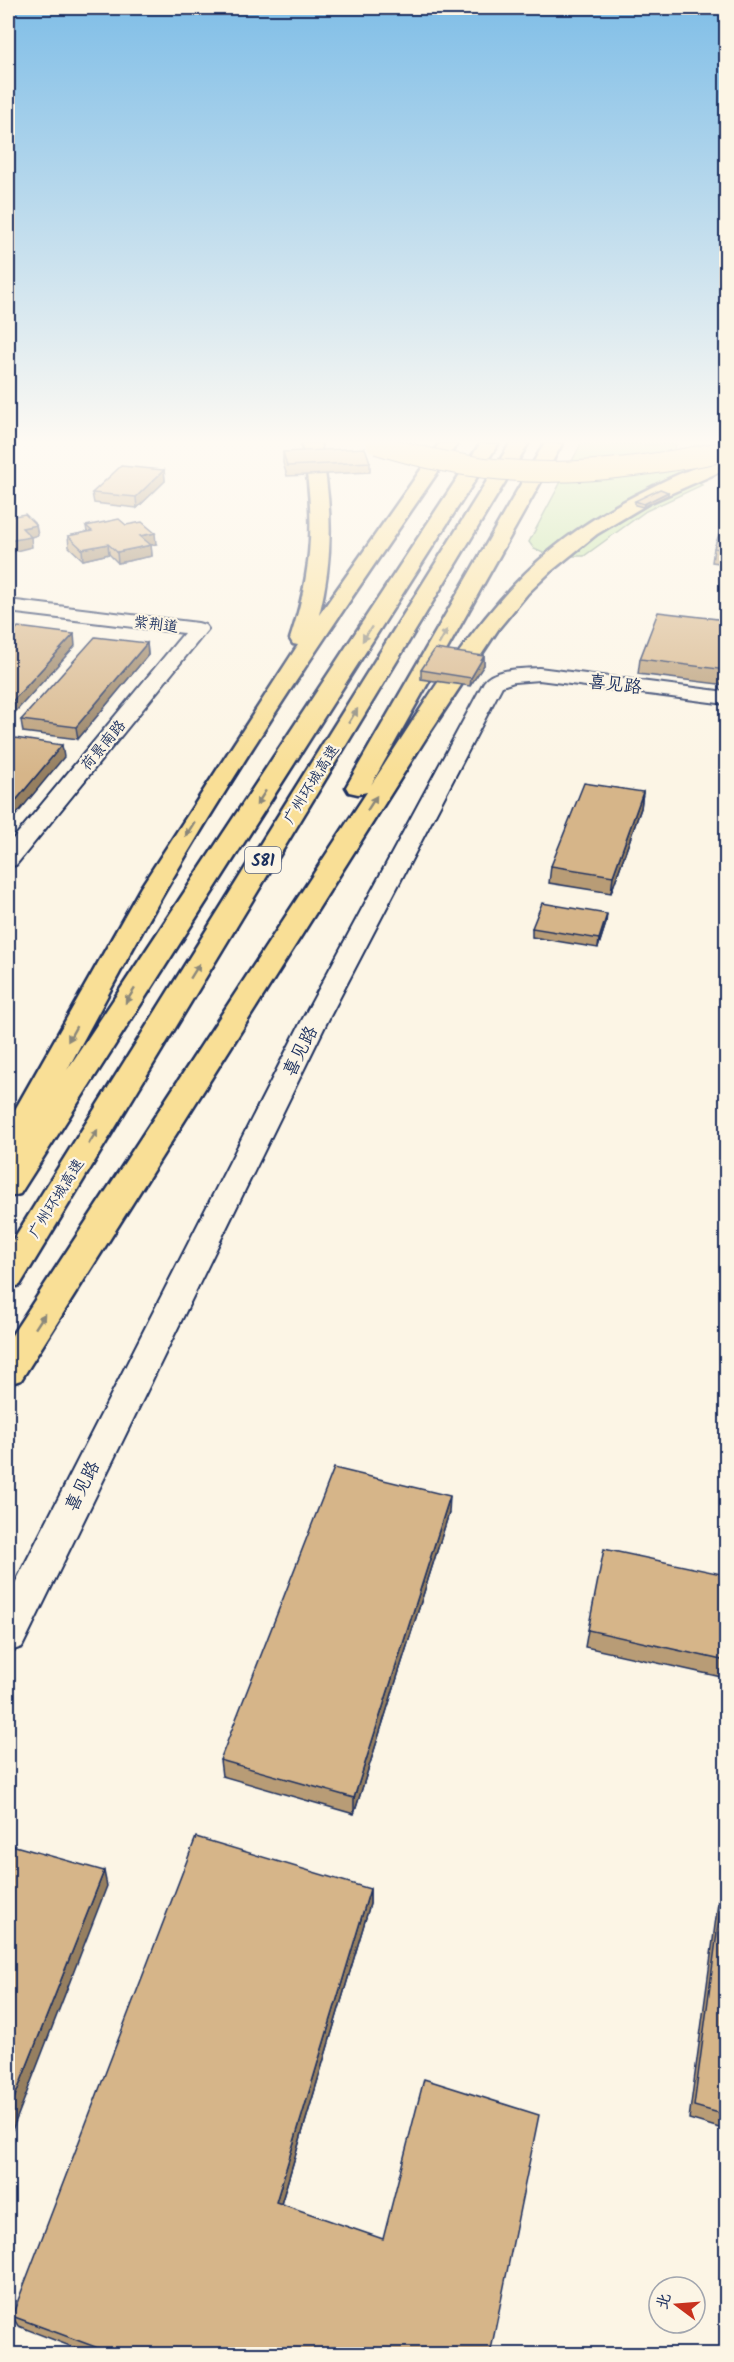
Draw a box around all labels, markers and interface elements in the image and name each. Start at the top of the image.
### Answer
street label: 紫荆道 [132,610,180,640]
one-way arrow [361,626,372,643]
one-way arrow [438,628,448,645]
street label: 喜见路 [586,668,643,703]
one-way arrow [347,708,358,724]
street label: 荷景南路 [75,715,132,776]
street label: 广州环城高速 [278,740,346,829]
one-way arrow [255,790,266,806]
one-way arrow [366,795,377,811]
one-way arrow [185,821,196,837]
road number: S81 [245,847,281,873]
one-way arrow [190,963,201,979]
one-way arrow [125,988,136,1004]
street label: 喜见路 [276,1021,327,1082]
one-way arrow [67,1026,77,1043]
one-way arrow [87,1129,98,1145]
street label: 广州环城高速 [23,1154,91,1243]
one-way arrow [34,1313,45,1329]
street label: 喜见路 [58,1456,109,1517]
north arrow [647,2275,707,2335]
text: 北 [650,2290,678,2312]

